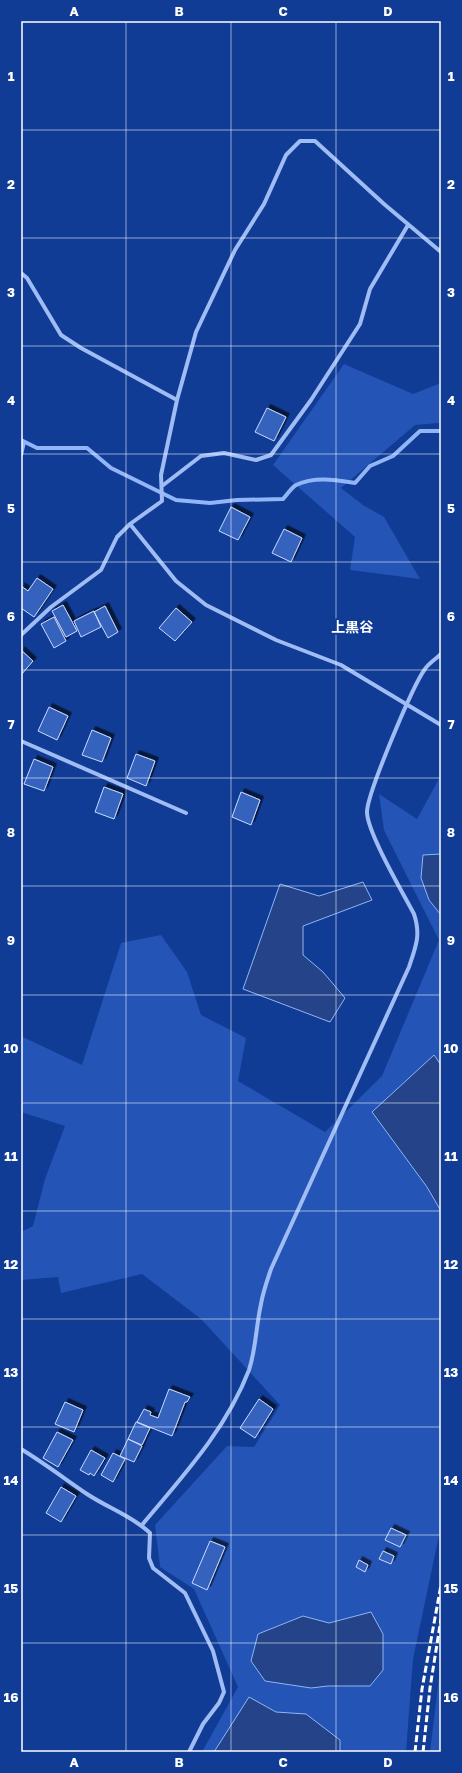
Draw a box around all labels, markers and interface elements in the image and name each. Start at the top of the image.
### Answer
text: A [69,3,79,19]
text: B [174,3,184,19]
text: C [278,3,288,19]
text: D [383,3,393,19]
text: 1 [8,68,15,84]
text: 1 [448,68,455,84]
text: 2 [7,176,15,192]
text: 2 [447,176,455,192]
text: 3 [7,284,15,300]
text: 3 [447,284,455,300]
text: 4 [7,392,15,408]
text: 4 [447,392,455,408]
text: 5 [7,500,15,516]
text: 5 [447,500,455,516]
text: 6 [7,608,15,624]
text: 6 [447,608,455,624]
district label: 上黒谷 [331,618,374,635]
text: 7 [7,716,15,732]
text: 7 [447,716,455,732]
text: 8 [7,824,15,840]
text: 8 [447,824,455,840]
text: 9 [7,932,15,948]
text: 9 [447,932,455,948]
text: 10 [3,1040,19,1056]
text: 10 [443,1040,459,1056]
text: 11 [4,1148,18,1164]
text: 11 [444,1148,458,1164]
text: 12 [4,1256,18,1272]
text: 12 [444,1256,458,1272]
text: 13 [4,1364,18,1380]
text: 13 [444,1364,458,1380]
text: 14 [4,1472,18,1488]
text: 14 [444,1472,458,1488]
text: 15 [4,1580,18,1596]
text: 15 [444,1580,458,1596]
text: 16 [4,1689,18,1705]
text: 16 [444,1689,458,1705]
text: A [69,1754,79,1770]
text: B [174,1754,184,1770]
text: C [278,1754,288,1770]
text: D [383,1754,393,1770]

